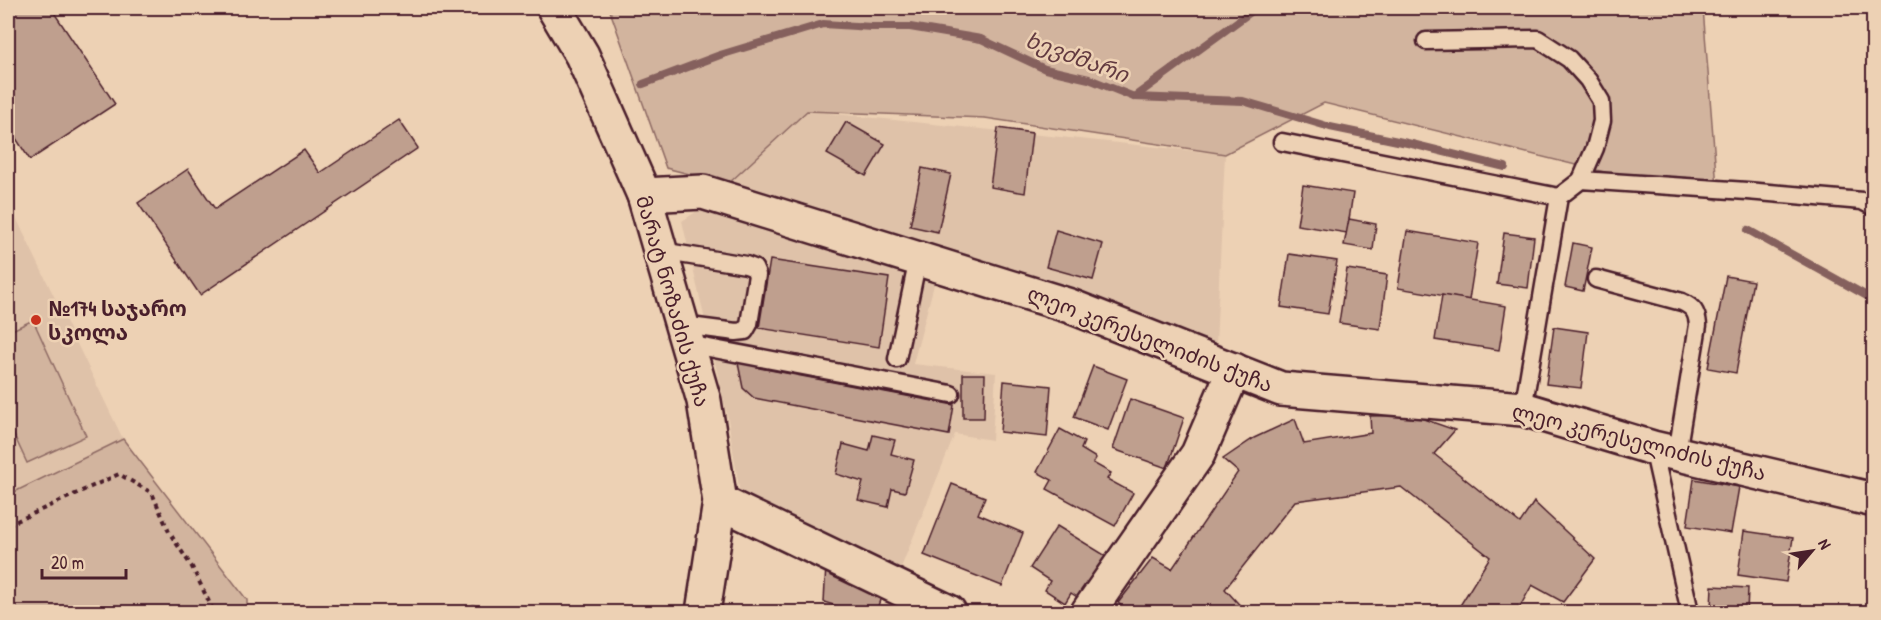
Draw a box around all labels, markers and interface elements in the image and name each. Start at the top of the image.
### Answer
water label: ხევძმარი [1021,25,1134,90]
street label: მარატ ნოზაძის ქუჩა [629,192,717,410]
street label: ლეო კერესელიძის ქუჩა [1023,279,1277,399]
place label: №174 საჯარო სკოლა [48,294,187,347]
marker: №174 საჯარო სკოლა [29,313,43,327]
street label: ლეო კერესელიძის ქუჩა [1509,396,1769,488]
north arrow [1782,521,1842,581]
text: N [1813,535,1837,553]
scale bar [42,542,126,580]
text: 20 m [51,550,84,575]

